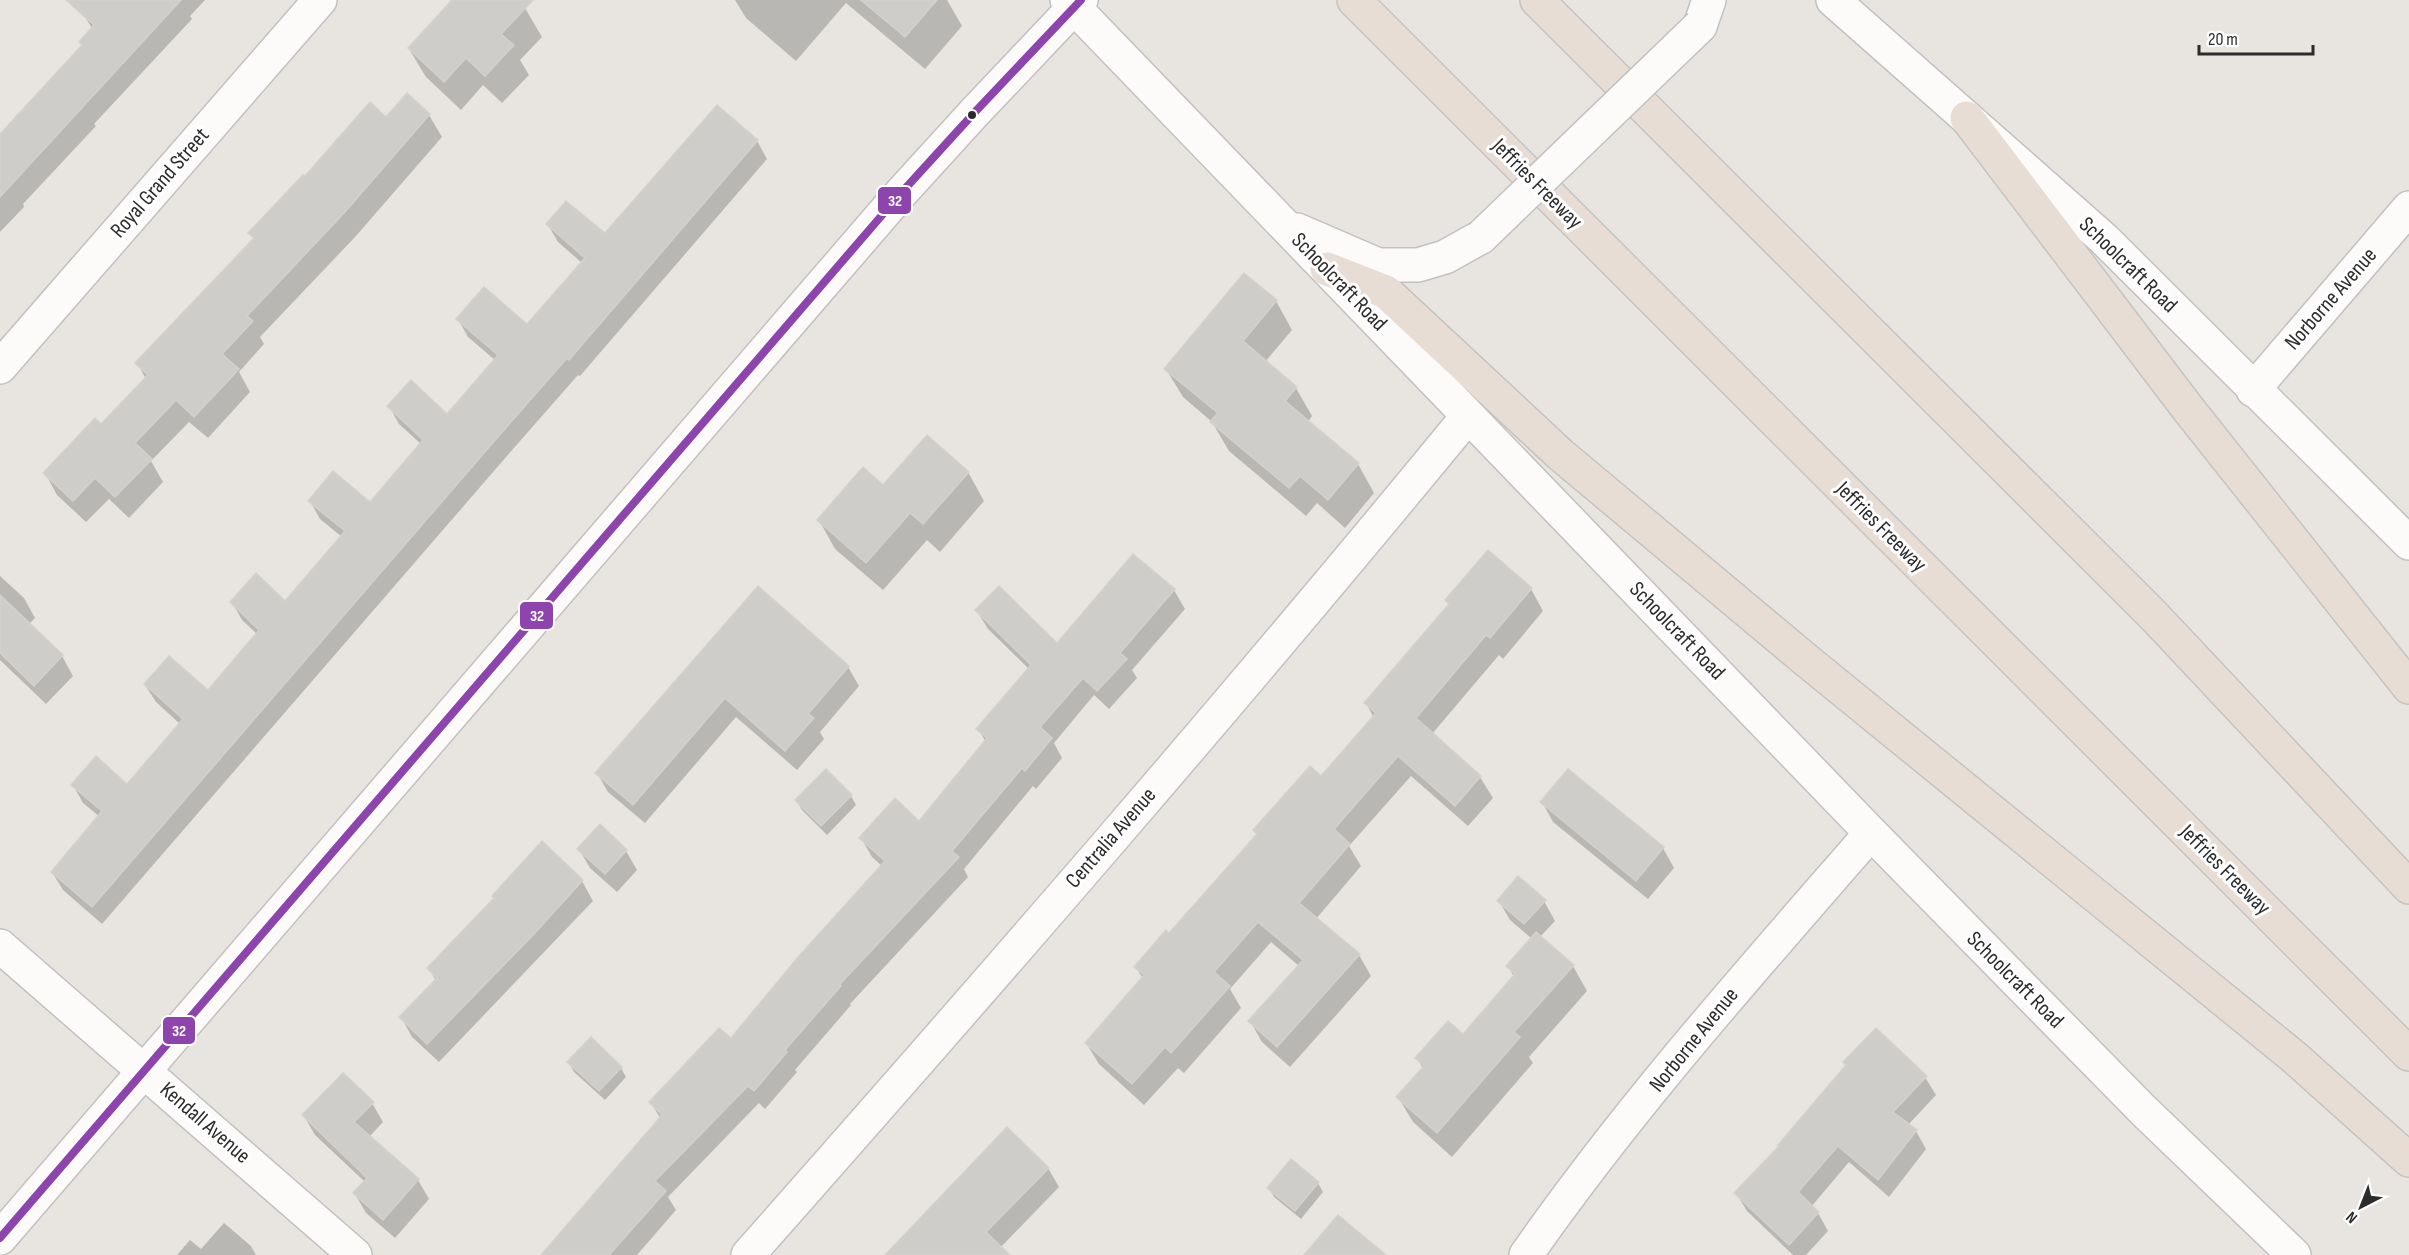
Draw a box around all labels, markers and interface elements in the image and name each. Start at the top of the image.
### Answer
scale bar [2199,18,2313,56]
text: 20 m [2208,29,2238,50]
unlabelled marker [966,109,978,121]
street label: Royal Grand Street [105,122,215,244]
street label: Jeffries Freeway [1485,132,1588,235]
line badge: 32 [877,186,912,215]
text: 32 [888,192,902,211]
street label: Schoolcraft Road [2073,211,2183,319]
street label: Schoolcraft Road [1285,227,1393,337]
street label: Norborne Avenue [2279,242,2383,356]
street label: Jeffries Freeway [1829,475,1932,578]
street label: Schoolcraft Road [1623,576,1731,686]
line badge: 32 [519,601,554,630]
text: 32 [530,607,544,626]
street label: Centralia Avenue [1060,782,1162,894]
street label: Jeffries Freeway [2173,818,2276,921]
street label: Schoolcraft Road [1961,926,2069,1034]
street label: Norborne Avenue [1644,982,1744,1098]
line badge: 32 [162,1016,196,1045]
text: 32 [172,1022,186,1041]
street label: Kendall Avenue [154,1076,256,1170]
north arrow [2331,1177,2391,1237]
text: N [2342,1207,2361,1227]

